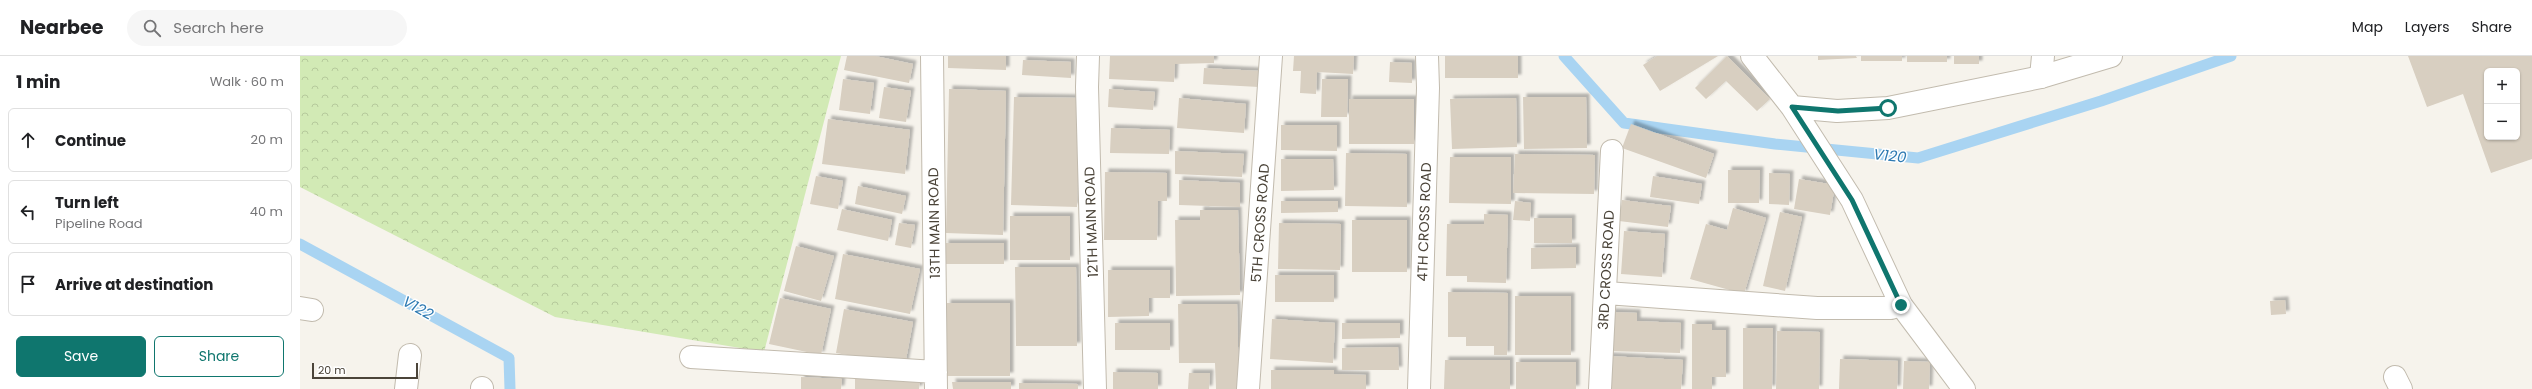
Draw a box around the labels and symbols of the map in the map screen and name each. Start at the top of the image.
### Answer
route start [1879,99,1897,117]
water label: V120 [1873,143,1908,168]
street label: 4TH CROSS ROAD [1412,162,1436,282]
street label: 5TH CROSS ROAD [1246,163,1274,283]
street label: 12TH MAIN ROAD [1079,166,1103,278]
street label: 13TH MAIN ROAD [923,167,945,279]
street label: 3RD CROSS ROAD [1593,210,1619,330]
water label: V122 [399,291,438,325]
route end [1892,296,1910,314]
scale bar [312,361,418,380]

